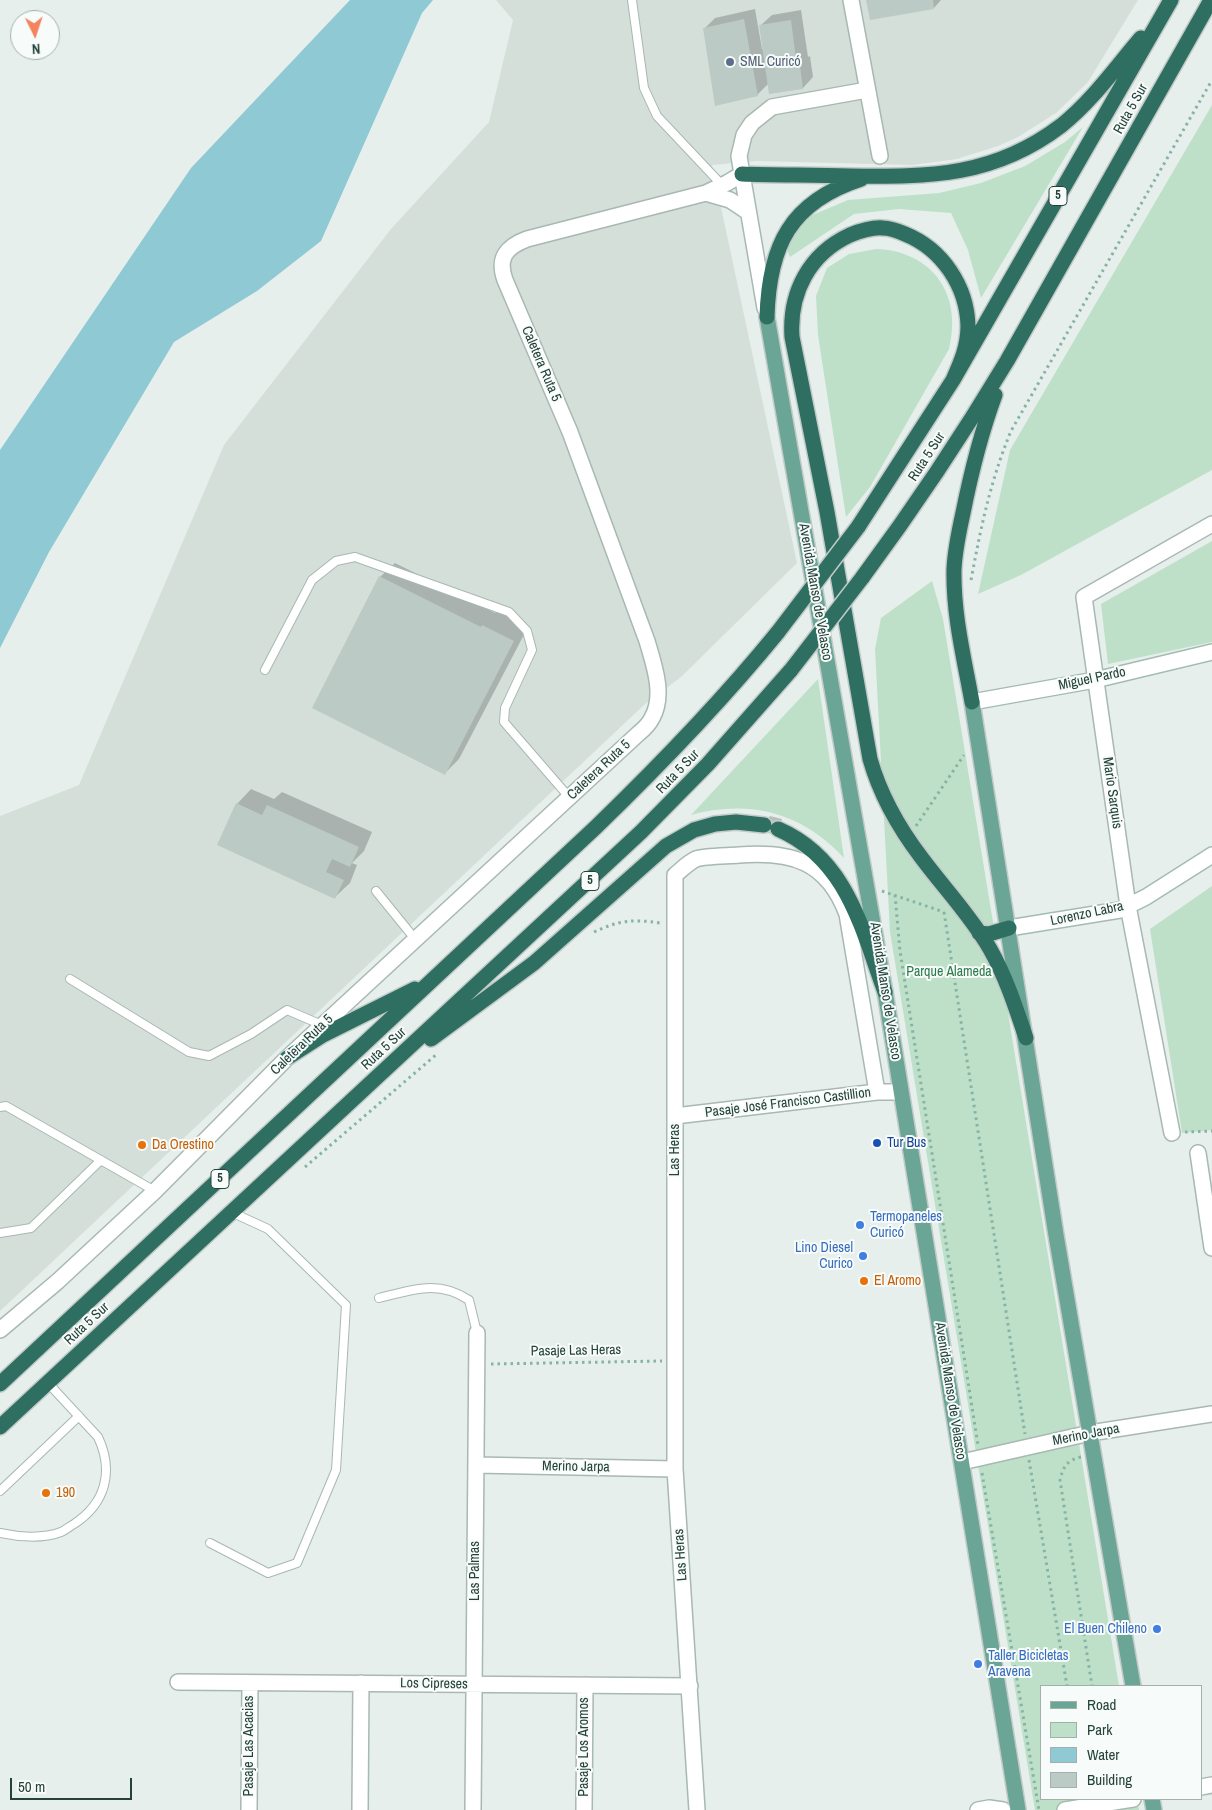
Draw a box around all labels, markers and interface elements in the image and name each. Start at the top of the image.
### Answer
north arrow [10,10,60,60]
text: N [31,40,41,58]
place label: SML Curicó [740,54,801,70]
marker: SML Curicó [724,56,736,68]
street label: Ruta 5 Sur [1110,81,1152,137]
road number: 5 [1049,187,1067,206]
street label: Caletera Ruta 5 [518,324,564,404]
street label: Ruta 5 Sur [905,429,949,485]
street label: Avenida Manso de Velasco [795,522,835,662]
street label: Miguel Pardo [1057,664,1127,694]
street label: Caletera Ruta 5 [564,736,634,804]
street label: Ruta 5 Sur [653,746,703,798]
street label: Mario Sarquis [1099,756,1125,830]
road number: 5 [581,871,599,890]
street label: Lorenzo Labra [1049,898,1125,930]
street label: Avenida Manso de Velasco [866,921,904,1061]
park label: Parque Alameda [906,964,992,980]
street label: Caletera Ruta 5 [267,1011,337,1079]
street label: Ruta 5 Sur [358,1024,410,1074]
street label: Pasaje José Francisco Castillion [704,1084,872,1122]
street label: Las Heras [667,1124,683,1176]
place label: Tur Bus [887,1135,926,1151]
place label: Da Orestino [152,1137,214,1153]
marker: Tur Bus [871,1137,883,1149]
marker: Da Orestino [136,1139,148,1151]
road number: 5 [211,1170,229,1188]
place label: Termopaneles Curicó [870,1209,942,1242]
marker: Termopaneles Curicó [854,1219,866,1231]
place label: Lino Diesel Curico [795,1240,853,1272]
marker: Lino Diesel Curico [857,1250,869,1262]
place label: El Aromo [874,1273,921,1289]
marker: El Aromo [858,1275,870,1287]
street label: Ruta 5 Sur [61,1299,113,1349]
street label: Avenida Manso de Velasco [931,1321,969,1461]
street label: Pasaje Las Heras [531,1342,621,1360]
street label: Merino Jarpa [1051,1420,1121,1450]
street label: Merino Jarpa [542,1458,610,1476]
place label: 190 [56,1485,75,1501]
marker: 190 [40,1487,52,1499]
street label: Las Heras [671,1528,691,1582]
street label: Las Palmas [467,1541,483,1601]
place label: El Buen Chileno [1064,1621,1147,1637]
marker: El Buen Chileno [1151,1623,1163,1635]
place label: Taller Bicicletas Aravena [988,1648,1069,1680]
marker: Taller Bicicletas Aravena [972,1658,984,1670]
street label: Los Cipreses [400,1675,468,1693]
legend [1040,1685,1202,1800]
text: Road [1087,1694,1116,1715]
street label: Pasaje Las Acacias [241,1696,257,1796]
street label: Pasaje Los Aromos [576,1697,592,1797]
text: Park [1087,1719,1112,1740]
text: Water [1087,1744,1119,1765]
scale bar [12,1768,135,1800]
text: Building [1087,1769,1132,1790]
text: 50 m [18,1776,45,1797]

